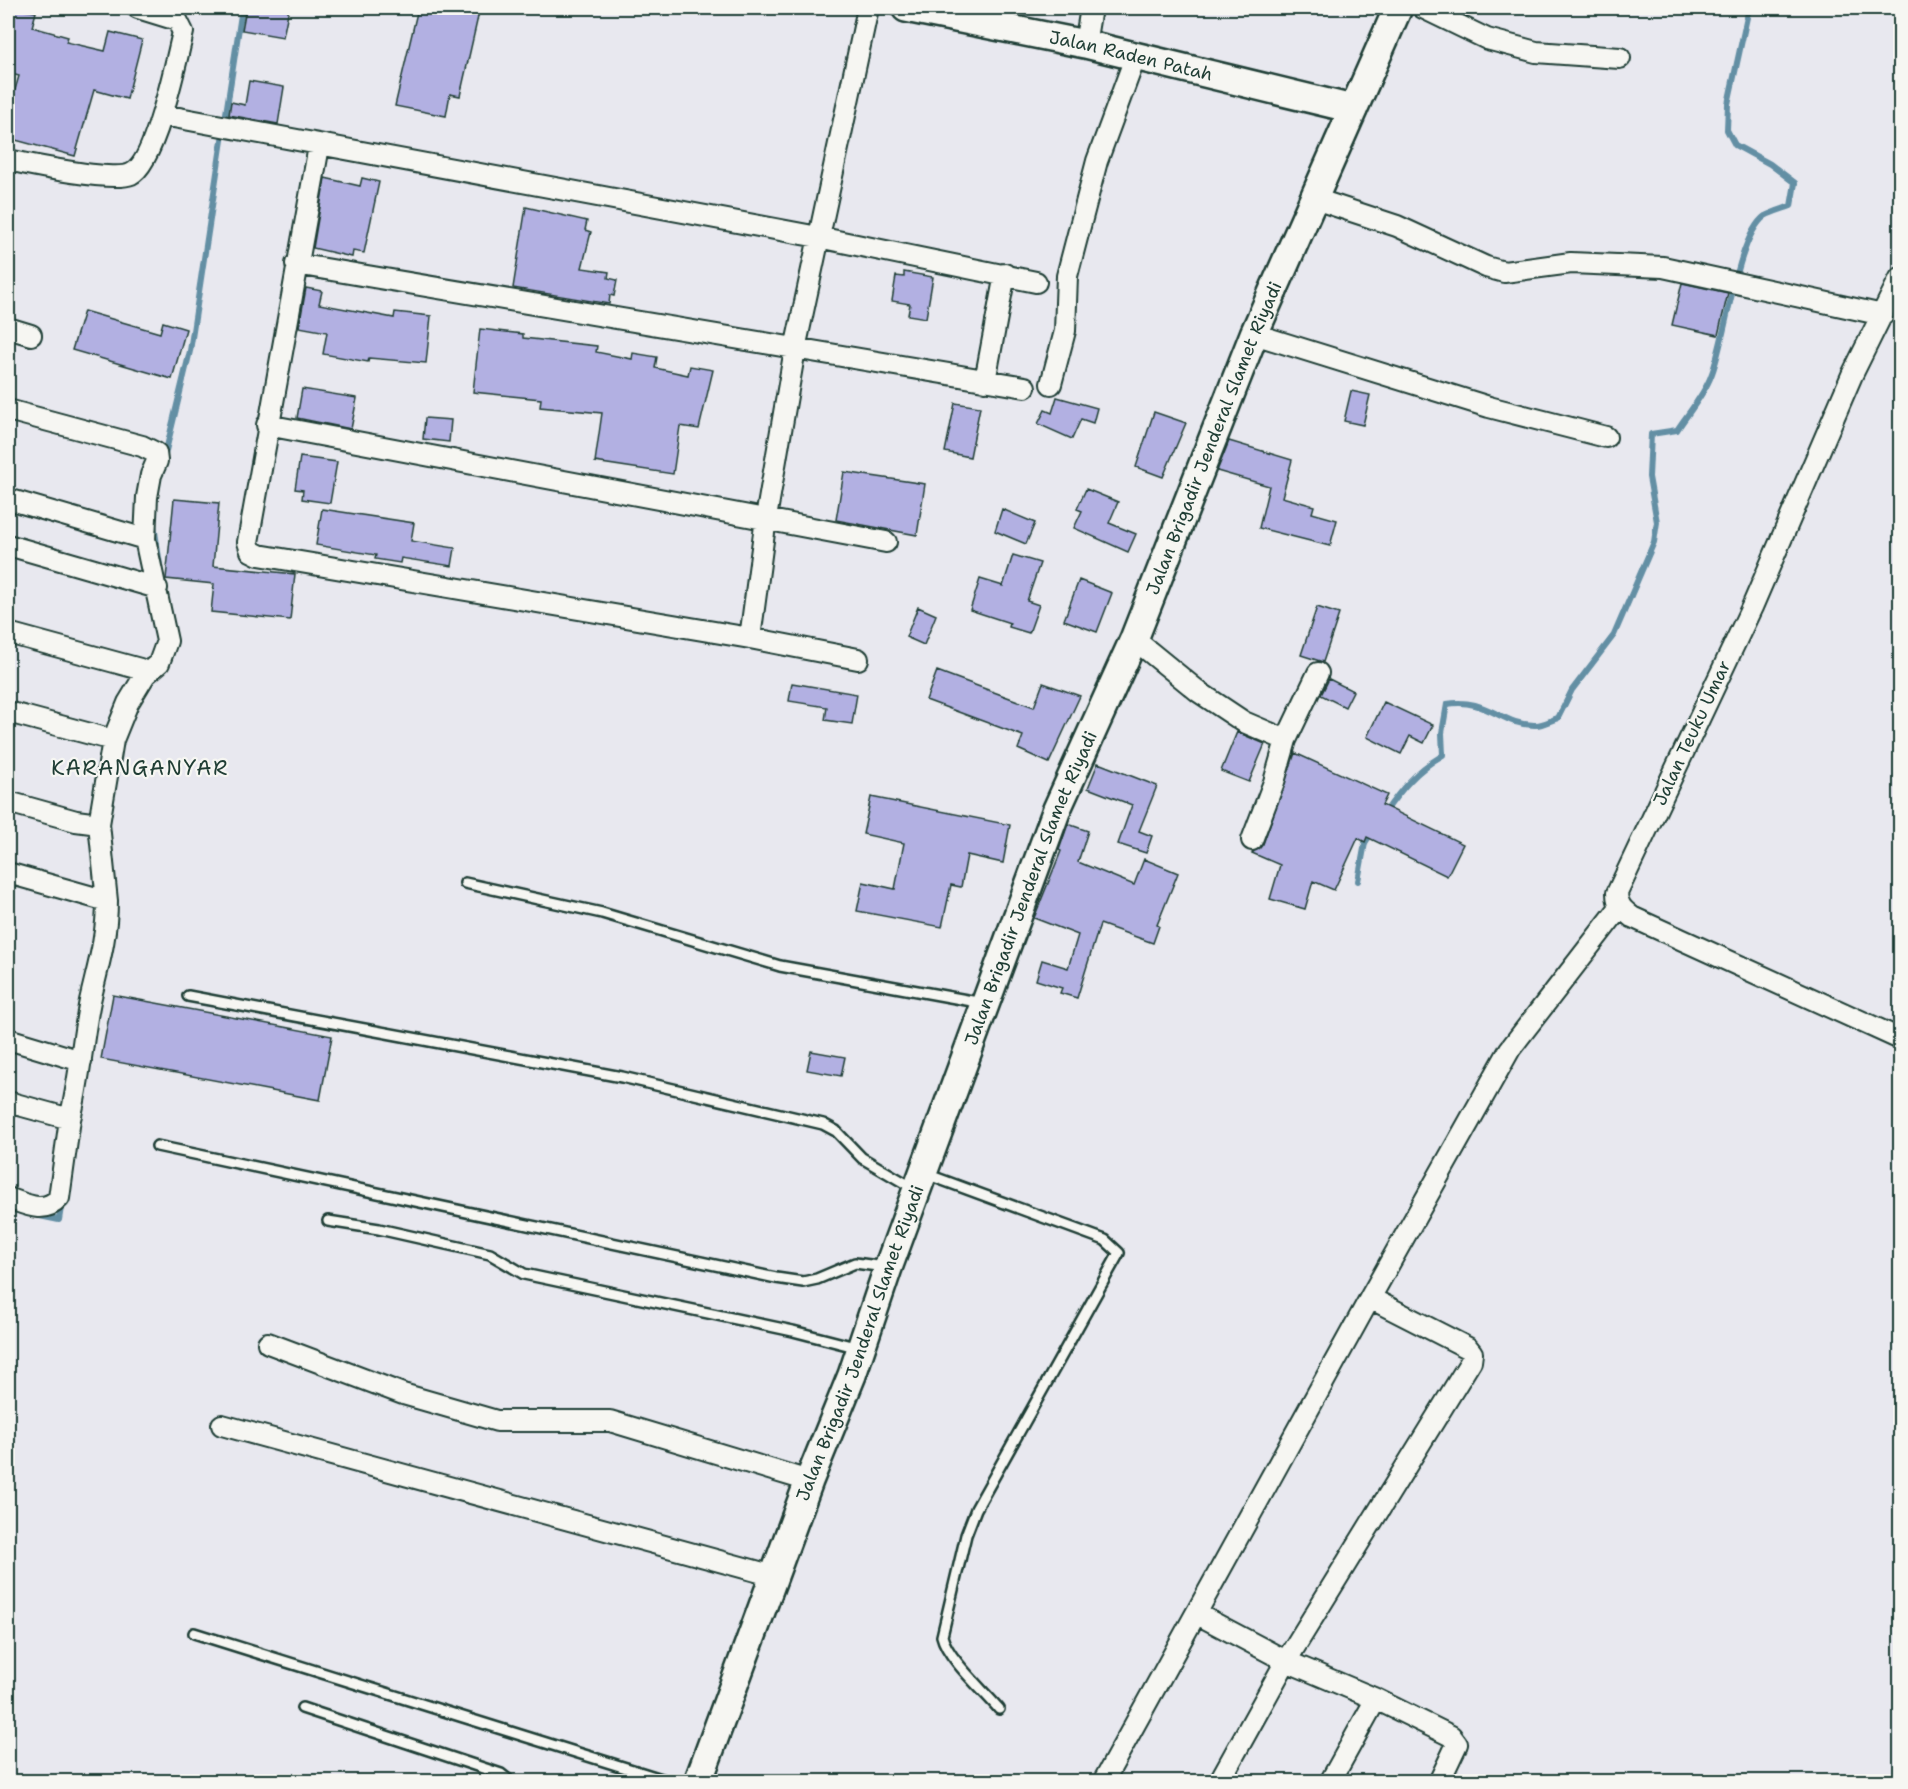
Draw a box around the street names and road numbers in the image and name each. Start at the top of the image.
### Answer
street label: Jalan Raden Patah [1047,25,1215,87]
street label: Jalan Brigadir Jenderal Slamet Riyadi [1141,278,1288,598]
street label: Jalan Teuku Umar [1648,656,1736,810]
street label: Jalan Brigadir Jenderal Slamet Riyadi [959,727,1103,1049]
street label: Jalan Brigadir Jenderal Slamet Riyadi [791,1182,930,1504]

